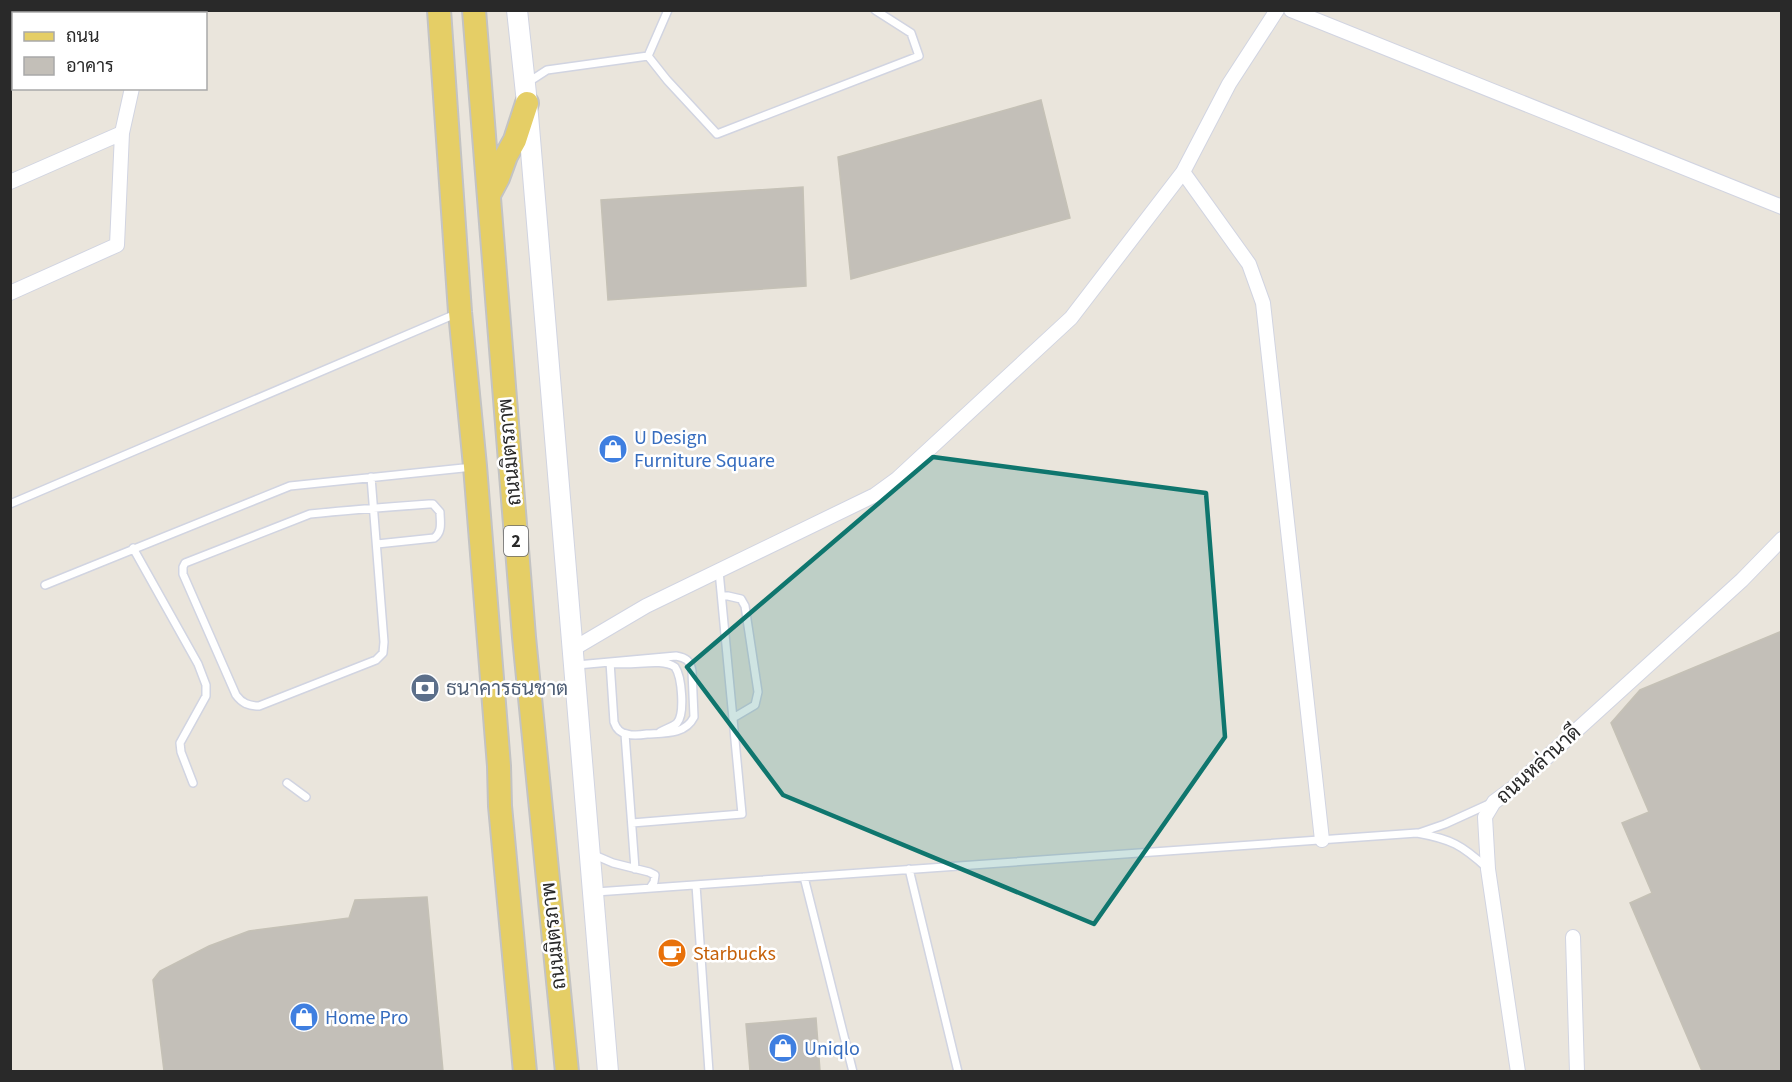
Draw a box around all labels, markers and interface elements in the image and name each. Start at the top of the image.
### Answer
legend [12,12,207,90]
text: ถนน [66,24,99,49]
text: อาคาร [66,54,114,79]
street label: ถนนมิตรภาพ [491,397,529,507]
place label: U Design Furniture Square [634,424,775,475]
shop icon: U Design Furniture Square [597,433,629,465]
road number: 2 [504,526,528,556]
bank icon: ธนาคารธนชาต [409,672,441,704]
place label: ธนาคารธนชาต [446,675,568,703]
street label: ถนนหล่านาดี [1490,719,1587,810]
street label: ถนนมิตรภาพ [534,881,574,991]
cafe icon: Starbucks [656,937,688,969]
place label: Starbucks [693,940,776,968]
shop icon: Home Pro [288,1001,320,1033]
place label: Home Pro [325,1004,408,1032]
shop icon: Uniqlo [767,1032,799,1064]
place label: Uniqlo [804,1035,860,1063]

